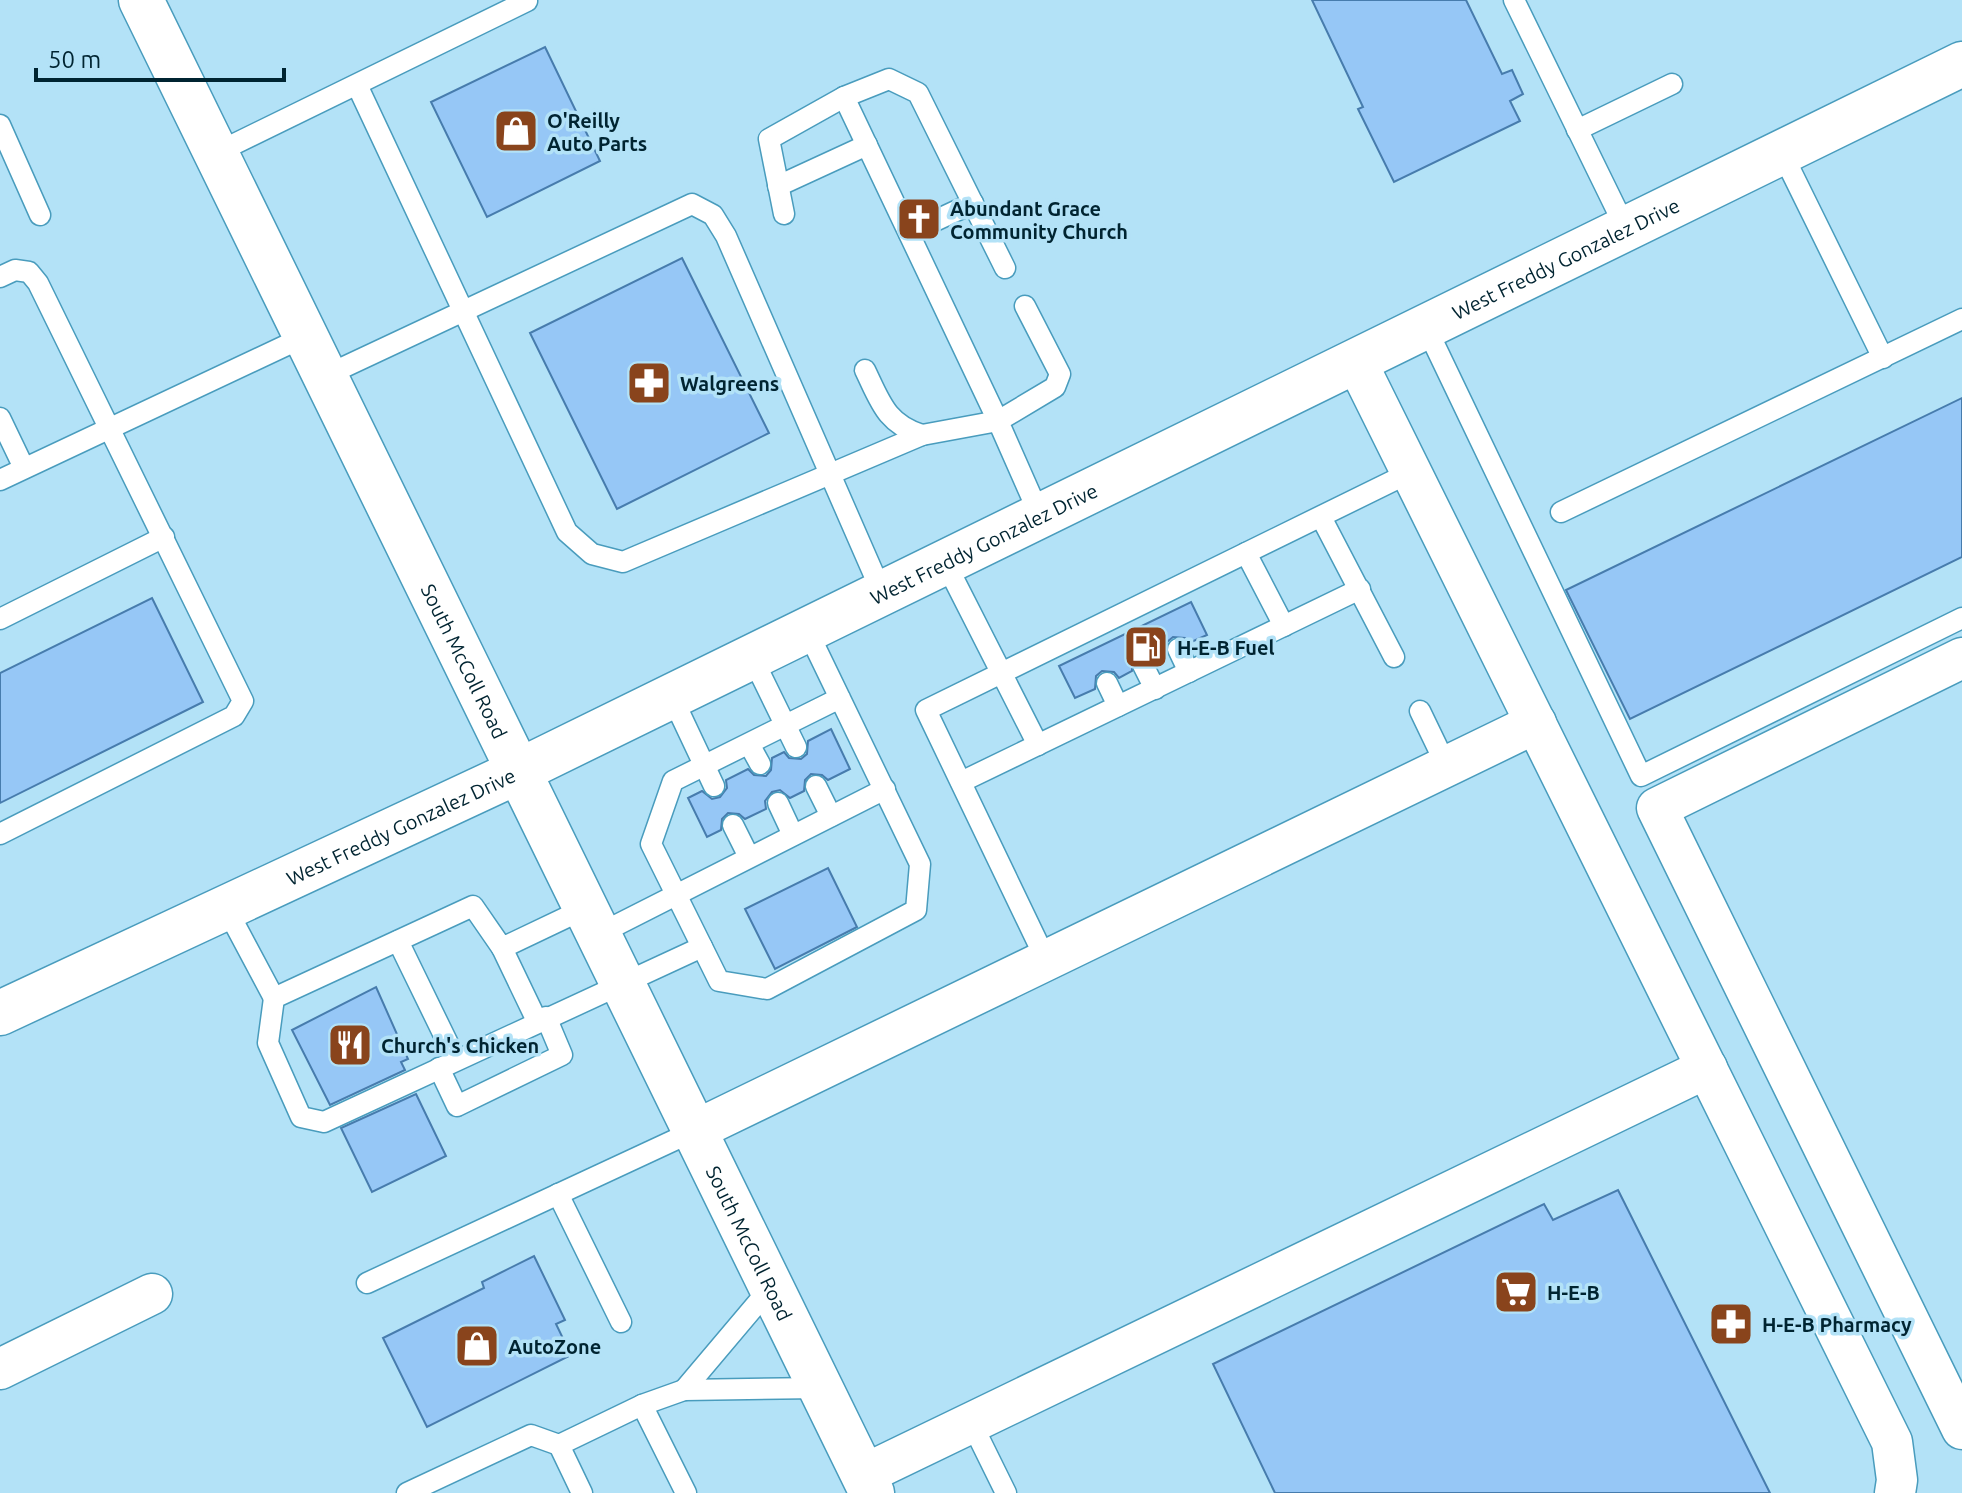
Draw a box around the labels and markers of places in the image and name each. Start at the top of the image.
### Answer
shop icon: O'Reilly Auto Parts [492,107,540,155]
place label: O'Reilly Auto Parts [547,109,647,155]
church icon: Abundant Grace Community Church [895,195,943,243]
place label: Abundant Grace Community Church [950,197,1128,243]
pharmacy icon: Walgreens [625,359,673,407]
place label: Walgreens [680,372,779,395]
fuel station icon: H-E-B Fuel [1122,623,1170,671]
place label: H-E-B Fuel [1177,636,1275,659]
restaurant icon: Church's Chicken [326,1021,374,1069]
place label: Church's Chicken [381,1034,539,1057]
supermarket icon: H-E-B [1492,1268,1540,1316]
place label: H-E-B [1547,1281,1600,1304]
pharmacy icon: H-E-B Pharmacy [1707,1300,1755,1348]
place label: H-E-B Pharmacy [1762,1313,1912,1336]
shop icon: AutoZone [453,1322,501,1370]
place label: AutoZone [508,1335,601,1358]

